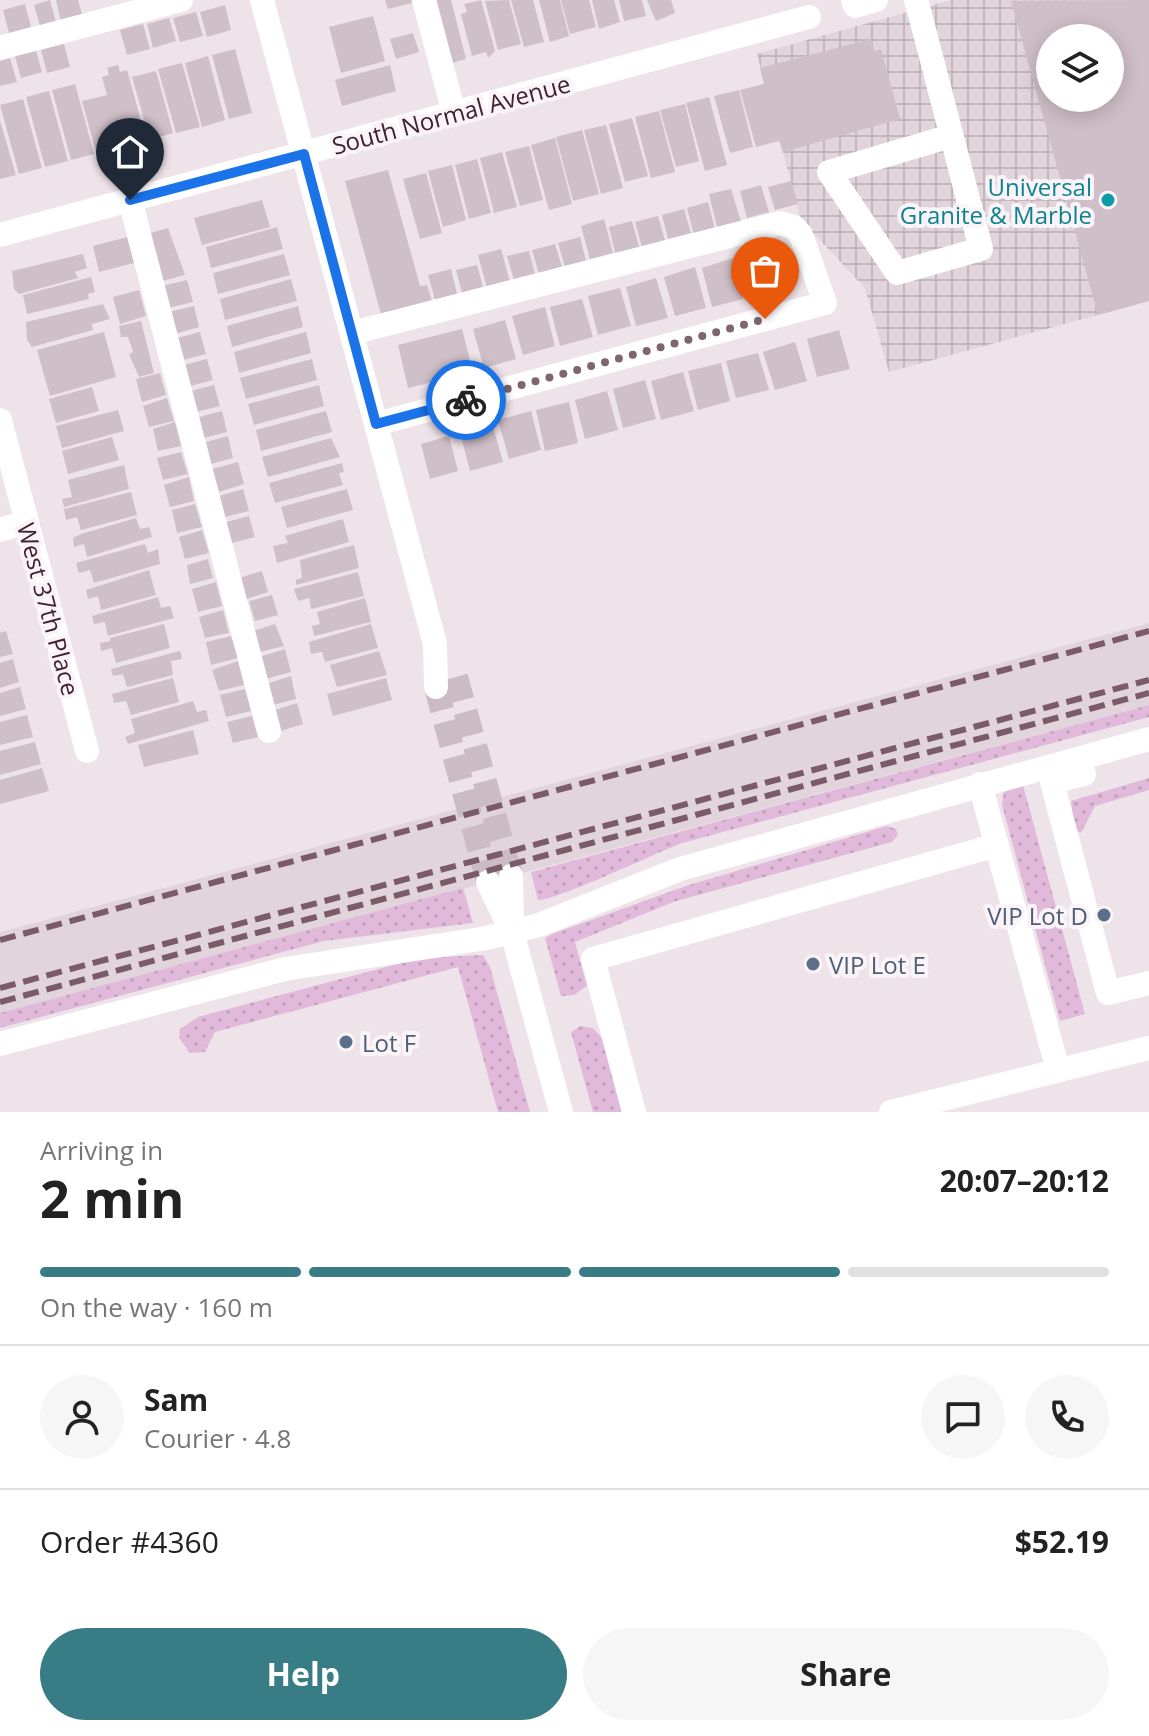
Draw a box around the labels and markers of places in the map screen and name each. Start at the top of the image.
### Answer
pin [96,118,164,200]
place label: Universal Granite & Marble [900,170,1092,231]
marker: Universal Granite & Marble [1099,191,1117,209]
pin [731,237,799,319]
place label: VIP Lot D [987,899,1088,932]
marker: VIP Lot D [1095,906,1113,924]
place label: VIP Lot E [829,948,926,981]
marker: VIP Lot E [804,955,822,973]
place label: Lot F [362,1026,416,1059]
marker: Lot F [337,1033,355,1051]

